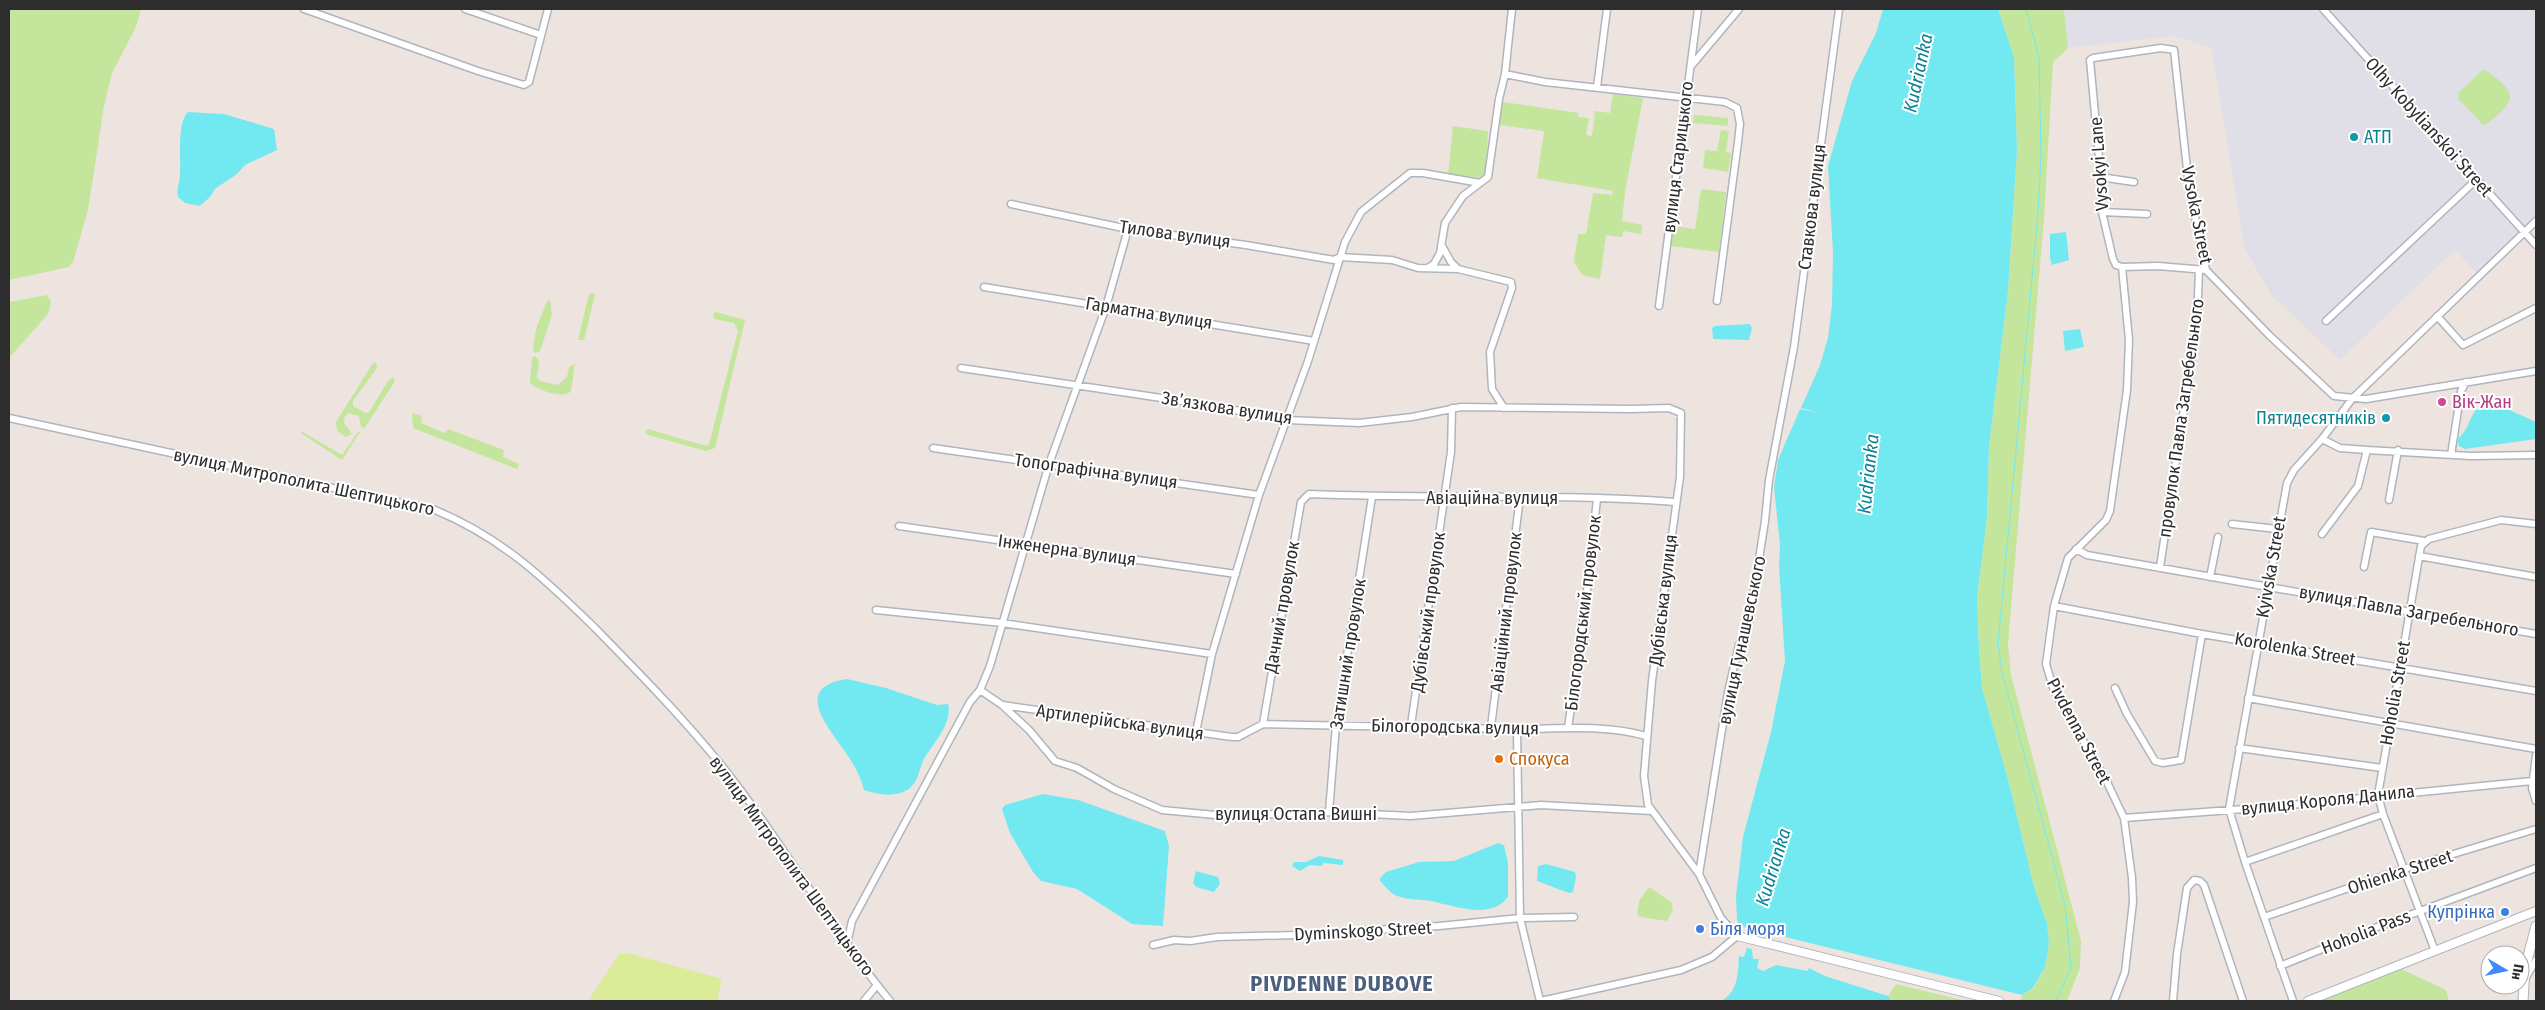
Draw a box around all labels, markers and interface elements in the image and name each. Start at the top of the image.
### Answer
water label: Kudrianka [1898,31,1938,115]
street label: Olhy Kobylianskoi Street [2361,53,2497,201]
street label: вулиця Старицького [1658,80,1698,234]
street label: Vysokyi Lane [2085,116,2113,212]
place label: АТП [2364,126,2392,148]
marker: АТП [2348,131,2360,143]
street label: Ставкова вулиця [1793,143,1831,271]
street label: Vysoka Street [2177,164,2217,266]
street label: Тилова вулиця [1118,215,1232,253]
street label: Гарматна вулиця [1084,292,1214,334]
street label: провулок Павла Загребельного [2153,297,2209,539]
street label: Звʼязкова вулиця [1160,387,1294,429]
place label: Вік-Жан [2452,391,2512,413]
marker: Вік-Жан [2436,396,2448,408]
place label: Пятидесятників [2256,407,2376,429]
marker: Пятидесятників [2380,412,2392,424]
water label: Kudrianka [1852,433,1884,515]
street label: вулиця Митрополита Шептицького [171,444,437,520]
street label: Топографічна вулиця [1013,449,1179,493]
street label: Авіаційна вулиця [1426,487,1558,509]
street label: Білогородський провулок [1560,513,1606,712]
street label: Kyivska Street [2251,514,2291,620]
street label: Інженерна вулиця [997,529,1137,571]
street label: Дубівський провулок [1406,530,1450,694]
street label: Авіаційний провулок [1485,530,1527,693]
street label: Дубівська вулиця [1644,533,1682,668]
street label: Дачний провулок [1259,539,1304,676]
street label: вулиця Гунашевського [1713,554,1771,726]
street label: Затишний провулок [1325,576,1371,731]
street label: вулиця Павла Загребельного [2297,581,2521,641]
street label: Korolenka Street [2233,628,2357,670]
street label: Hoholia Street [2375,639,2415,747]
street label: Pivdenna Street [2042,674,2116,788]
street label: Артилерійська вулиця [1035,699,1205,745]
street label: Білогородська вулиця [1371,715,1539,739]
place label: Спокуса [1509,748,1570,770]
street label: вулиця Митрополита Шептицького [705,752,879,980]
marker: Спокуса [1493,753,1505,765]
street label: вулиця Короля Данила [2240,780,2416,820]
street label: вулиця Остапа Вишні [1215,803,1377,825]
water label: Kudrianka [1750,825,1796,909]
street label: Ohienka Street [2345,845,2455,899]
place label: Купрінка [2427,901,2495,923]
street label: Hoholia Pass [2318,905,2414,959]
marker: Купрінка [2499,906,2511,918]
street label: Dyminskogo Street [1294,916,1433,946]
place label: Біля моря [1710,918,1785,940]
marker: Біля моря [1694,923,1706,935]
north arrow [2480,945,2530,995]
text: Пн [2508,963,2527,981]
district label: PIVDENNE DUBOVE [1250,970,1434,997]

